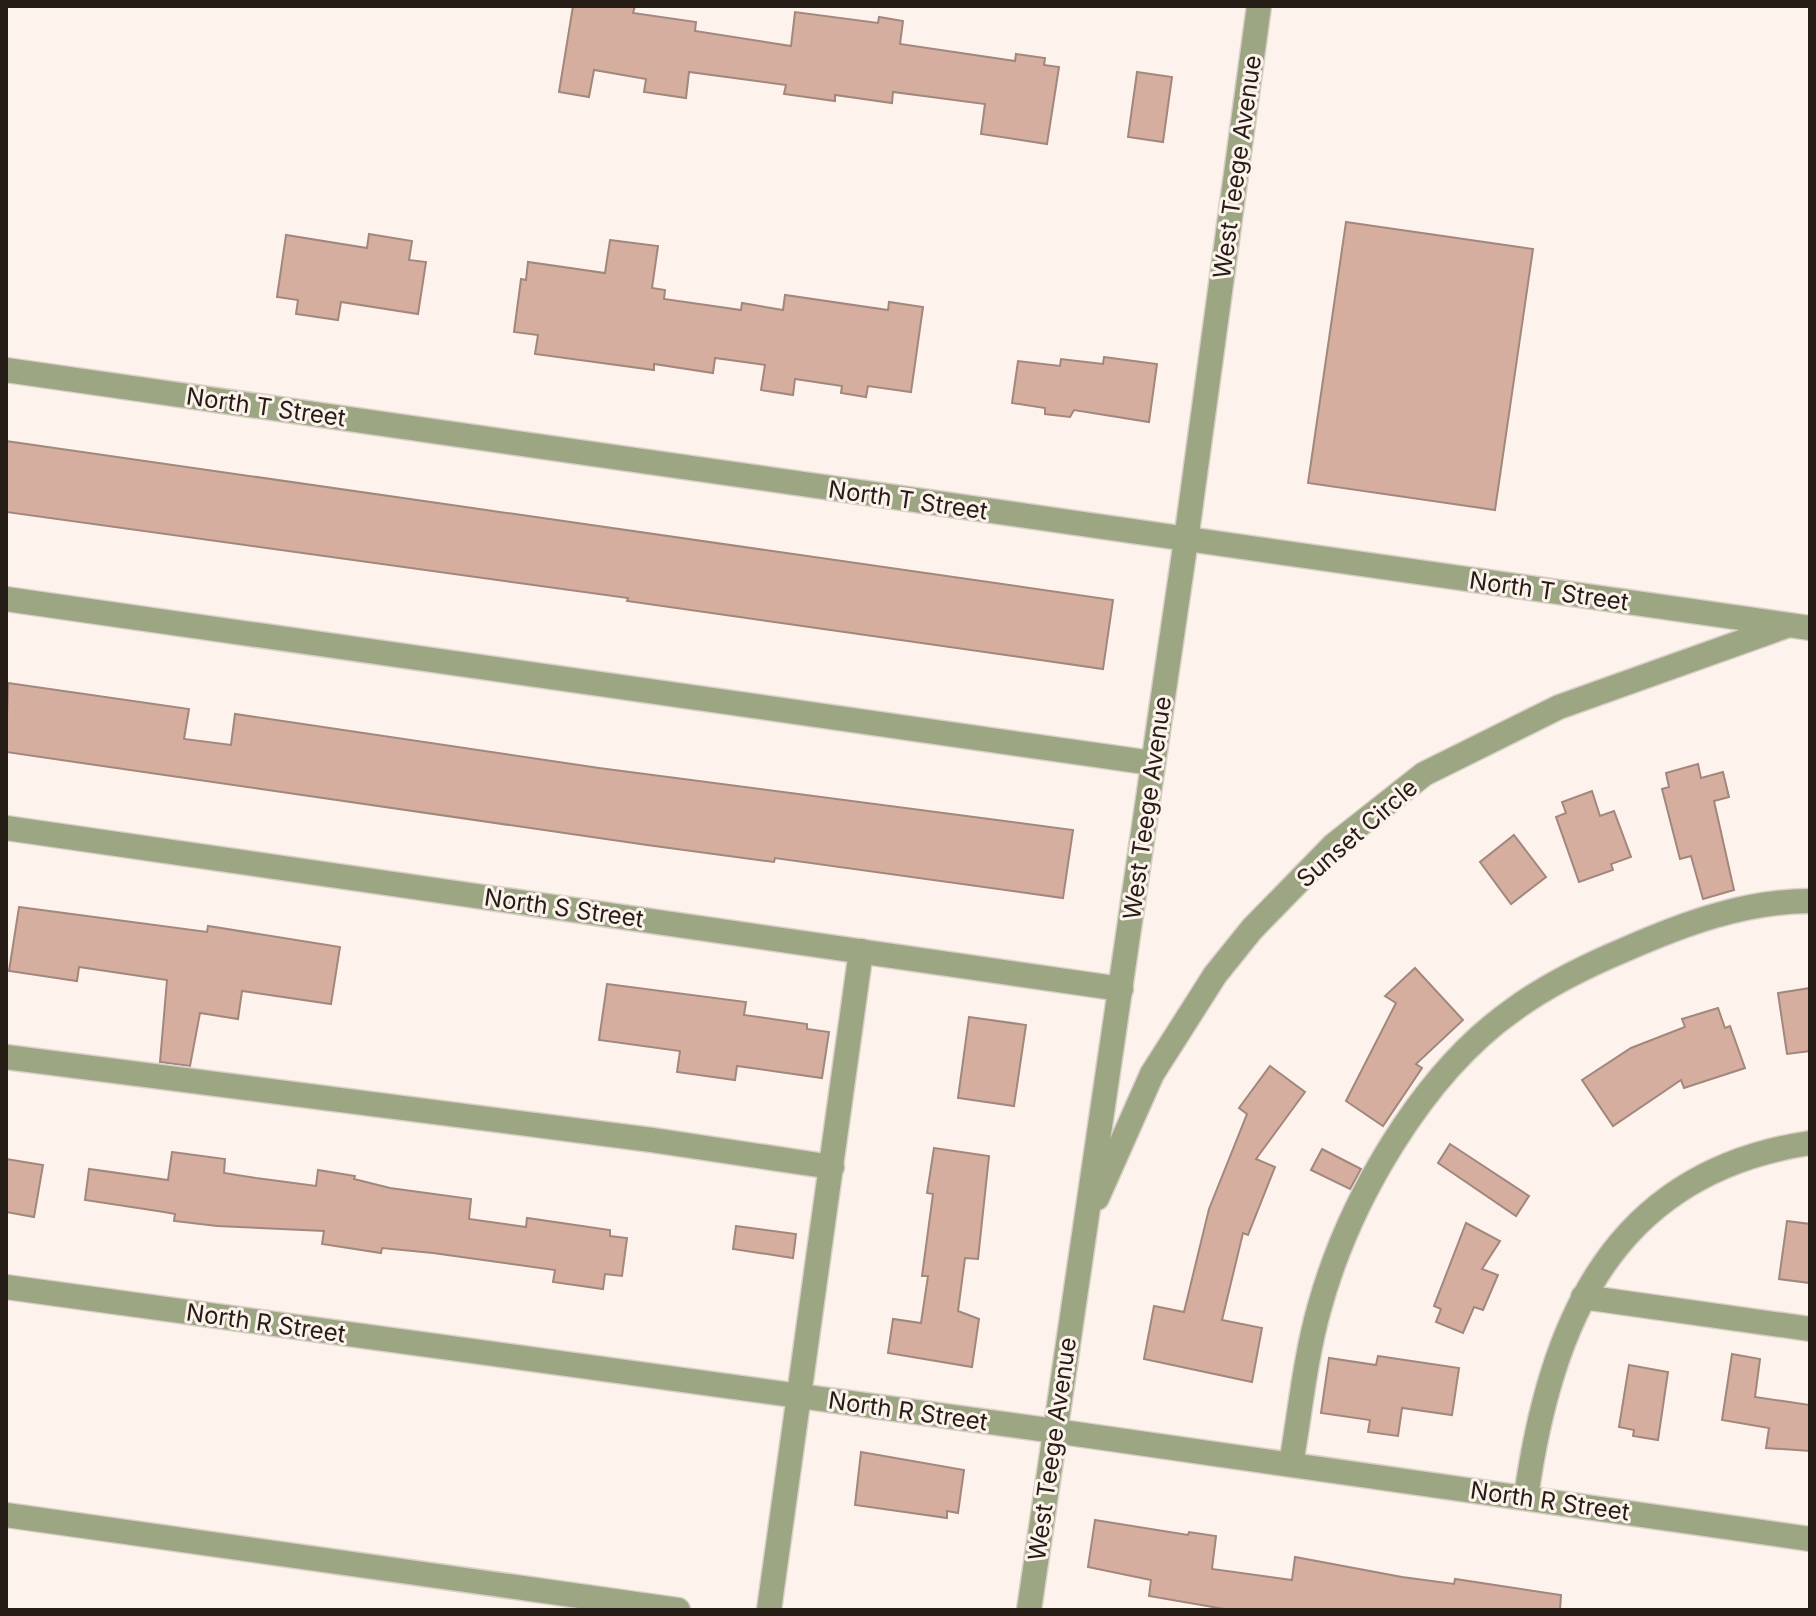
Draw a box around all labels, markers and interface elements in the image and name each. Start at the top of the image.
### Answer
street label: West Teege Avenue [1207,54,1267,280]
street label: North T Street [184,381,348,433]
street label: North T Street [826,474,990,526]
street label: North T Street [1467,565,1631,617]
street label: West Teege Avenue [1117,695,1177,921]
street label: Sunset Circle [1291,773,1423,893]
street label: North S Street [482,882,646,934]
street label: North R Street [184,1297,348,1349]
street label: West Teege Avenue [1022,1336,1082,1562]
street label: North R Street [826,1385,990,1437]
street label: North R Street [1468,1475,1632,1527]

